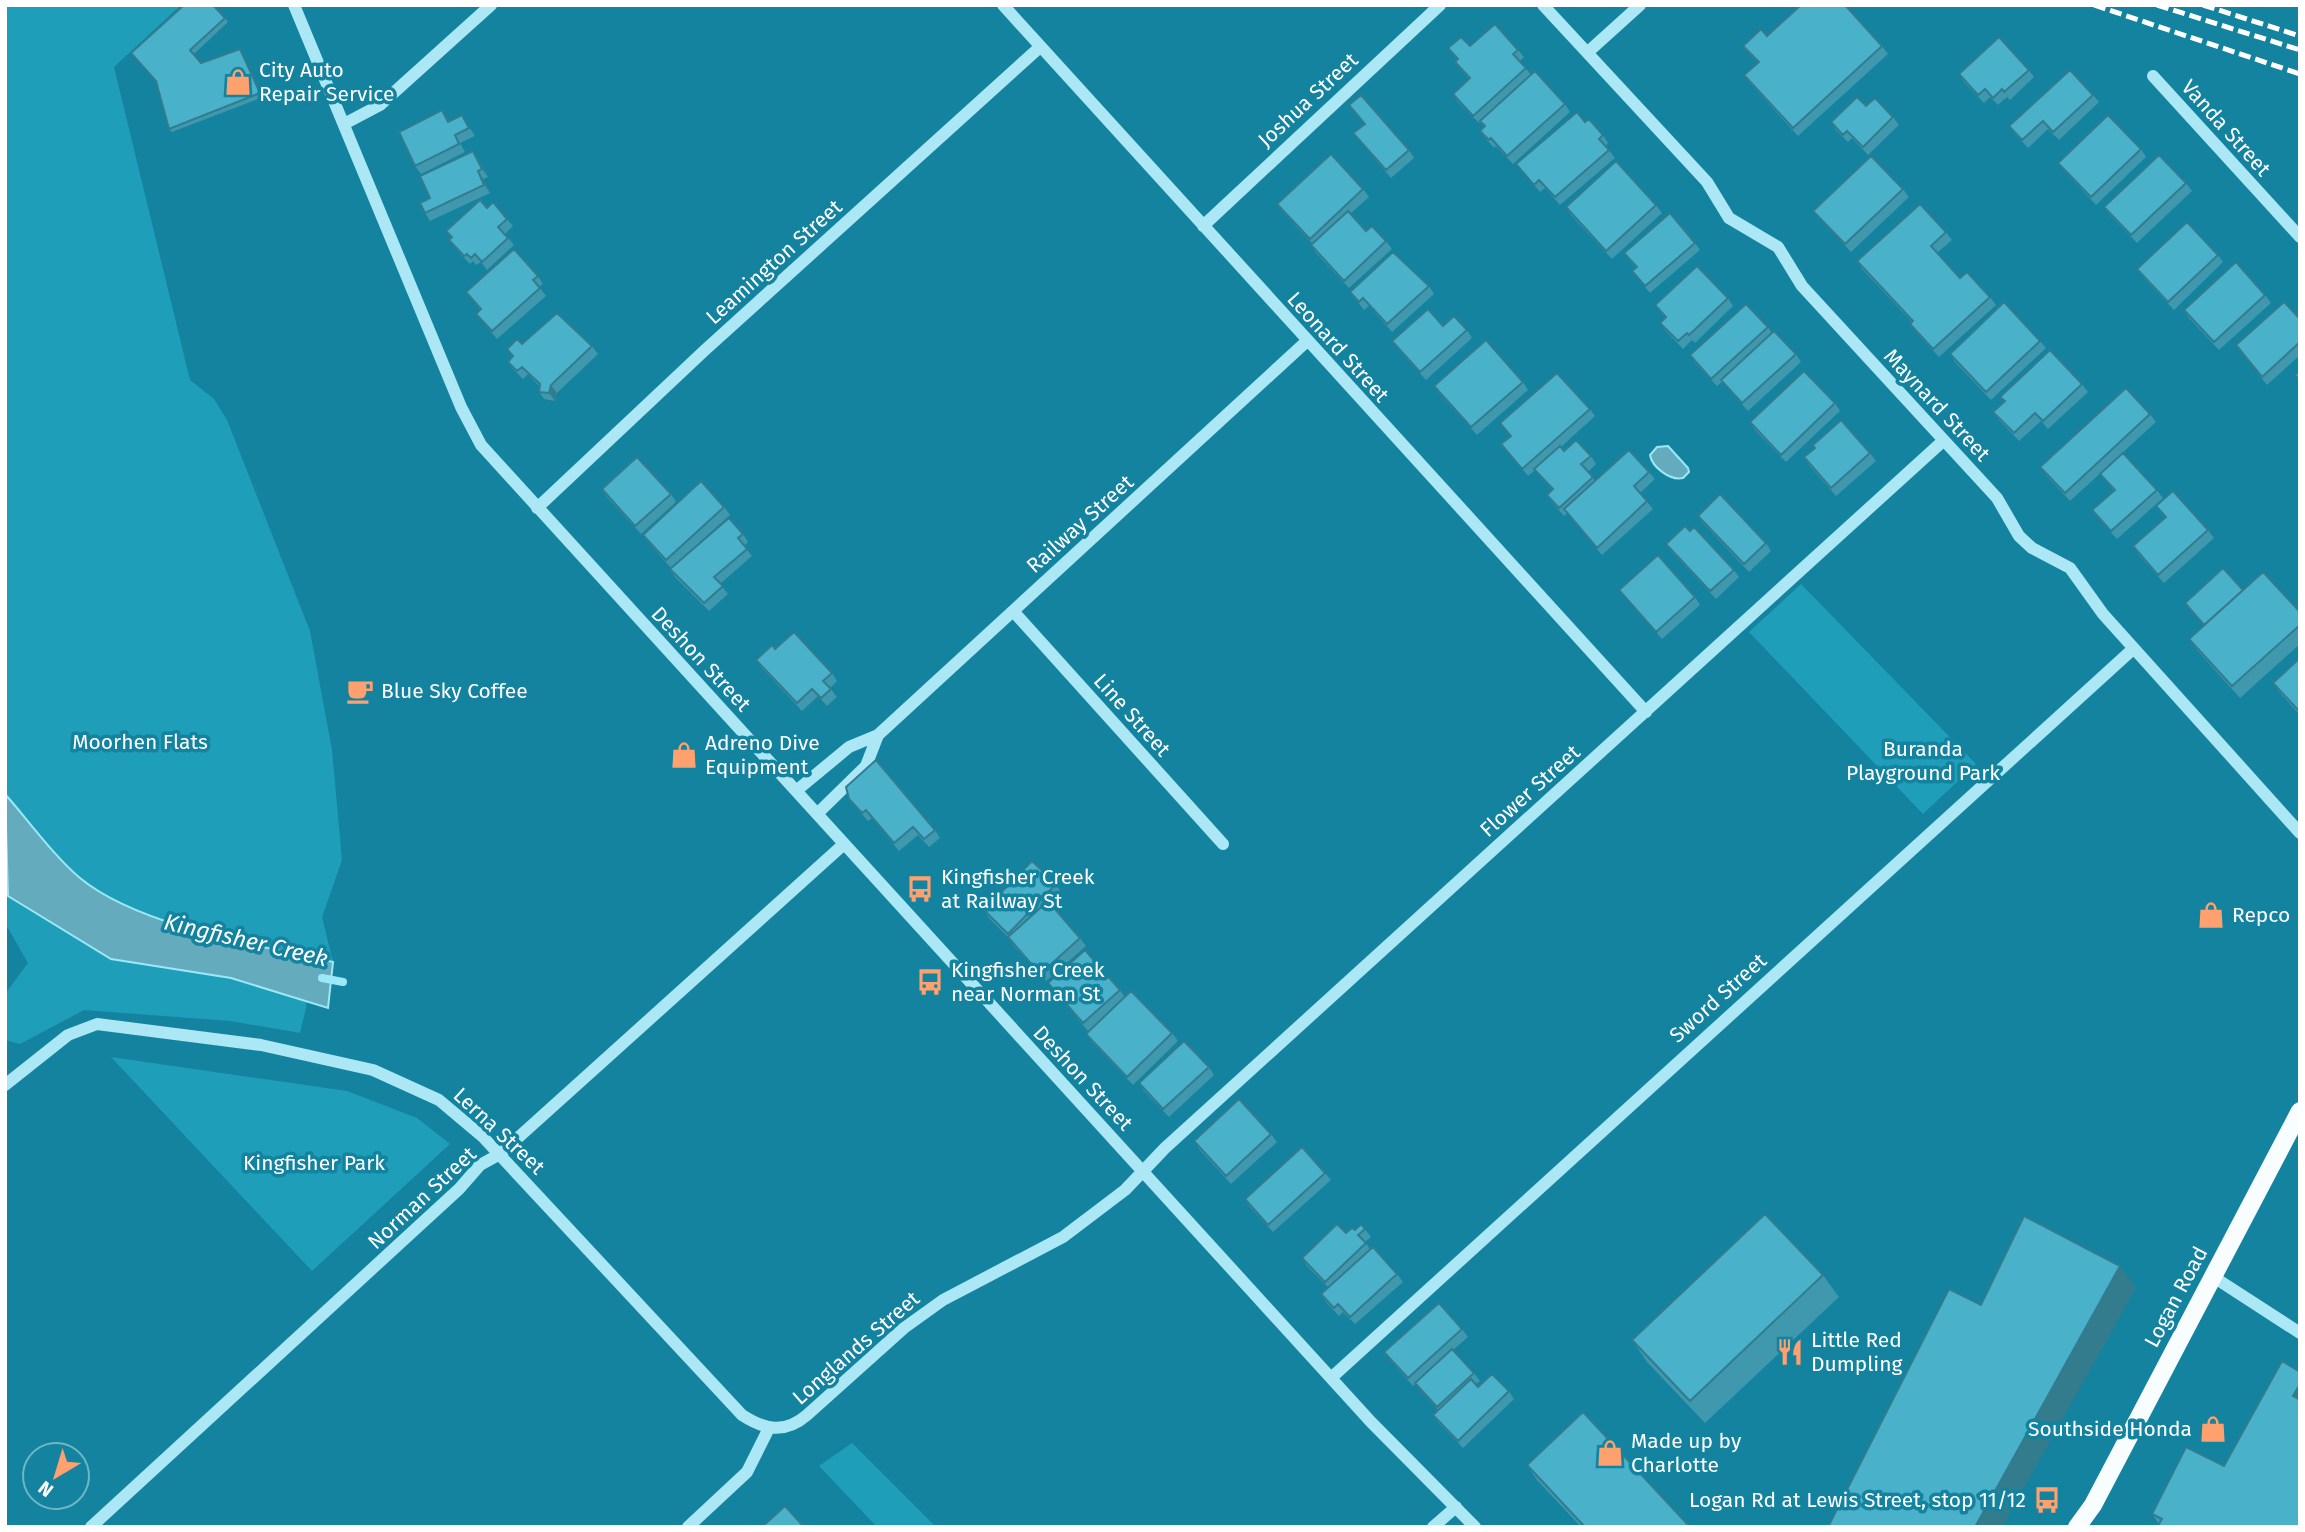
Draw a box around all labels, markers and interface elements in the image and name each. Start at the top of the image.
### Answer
street label: Joshua Street [1253,47,1364,153]
place label: City Auto Repair Service [259,57,394,107]
shop icon: City Auto Repair Service [223,67,253,97]
street label: Vanda Street [2176,74,2276,182]
street label: Leamington Street [701,194,848,330]
street label: Leonard Street [1282,286,1395,408]
street label: Maynard Street [1878,343,1996,467]
street label: Railway Street [1021,469,1139,579]
street label: Deshon Street [646,601,757,717]
street label: Line Street [1088,668,1176,762]
cafe icon: Blue Sky Coffee [345,676,375,706]
place label: Blue Sky Coffee [381,678,528,704]
park label: Moorhen Flats [72,729,208,755]
place label: Adreno Dive Equipment [705,730,820,780]
park label: Buranda Playground Park [1846,736,2000,786]
street label: Flower Street [1475,739,1586,843]
shop icon: Adreno Dive Equipment [669,740,699,770]
place label: Kingfisher Creek at Railway St [941,864,1095,914]
bus stop icon: Kingfisher Creek at Railway St [905,874,935,904]
shop icon: Repco [2196,900,2226,930]
place label: Repco [2232,902,2290,928]
water label: Kingfisher Creek [161,908,331,972]
street label: Sword Street [1664,947,1772,1048]
place label: Kingfisher Creek near Norman St [951,957,1105,1007]
bus stop icon: Kingfisher Creek near Norman St [915,967,945,997]
street label: Deshon Street [1028,1020,1139,1136]
street label: Lerna Street [448,1082,550,1180]
street label: Norman Street [362,1141,482,1255]
park label: Kingfisher Park [243,1150,385,1176]
street label: Logan Road [2139,1242,2213,1352]
street label: Longlands Street [787,1285,925,1410]
place label: Little Red Dumpling [1811,1327,1903,1377]
restaurant icon: Little Red Dumpling [1775,1337,1805,1367]
shop icon: Southside Honda [2198,1414,2228,1444]
place label: Southside Honda [2028,1416,2192,1442]
place label: Made up by Charlotte [1631,1428,1742,1478]
shop icon: Made up by Charlotte [1595,1438,1625,1468]
north arrow [21,1441,91,1511]
text: N [34,1476,58,1502]
bus stop icon: Logan Rd at Lewis Street, stop 11/12 [2032,1485,2062,1515]
place label: Logan Rd at Lewis Street, stop 11/12 [1689,1487,2026,1513]

